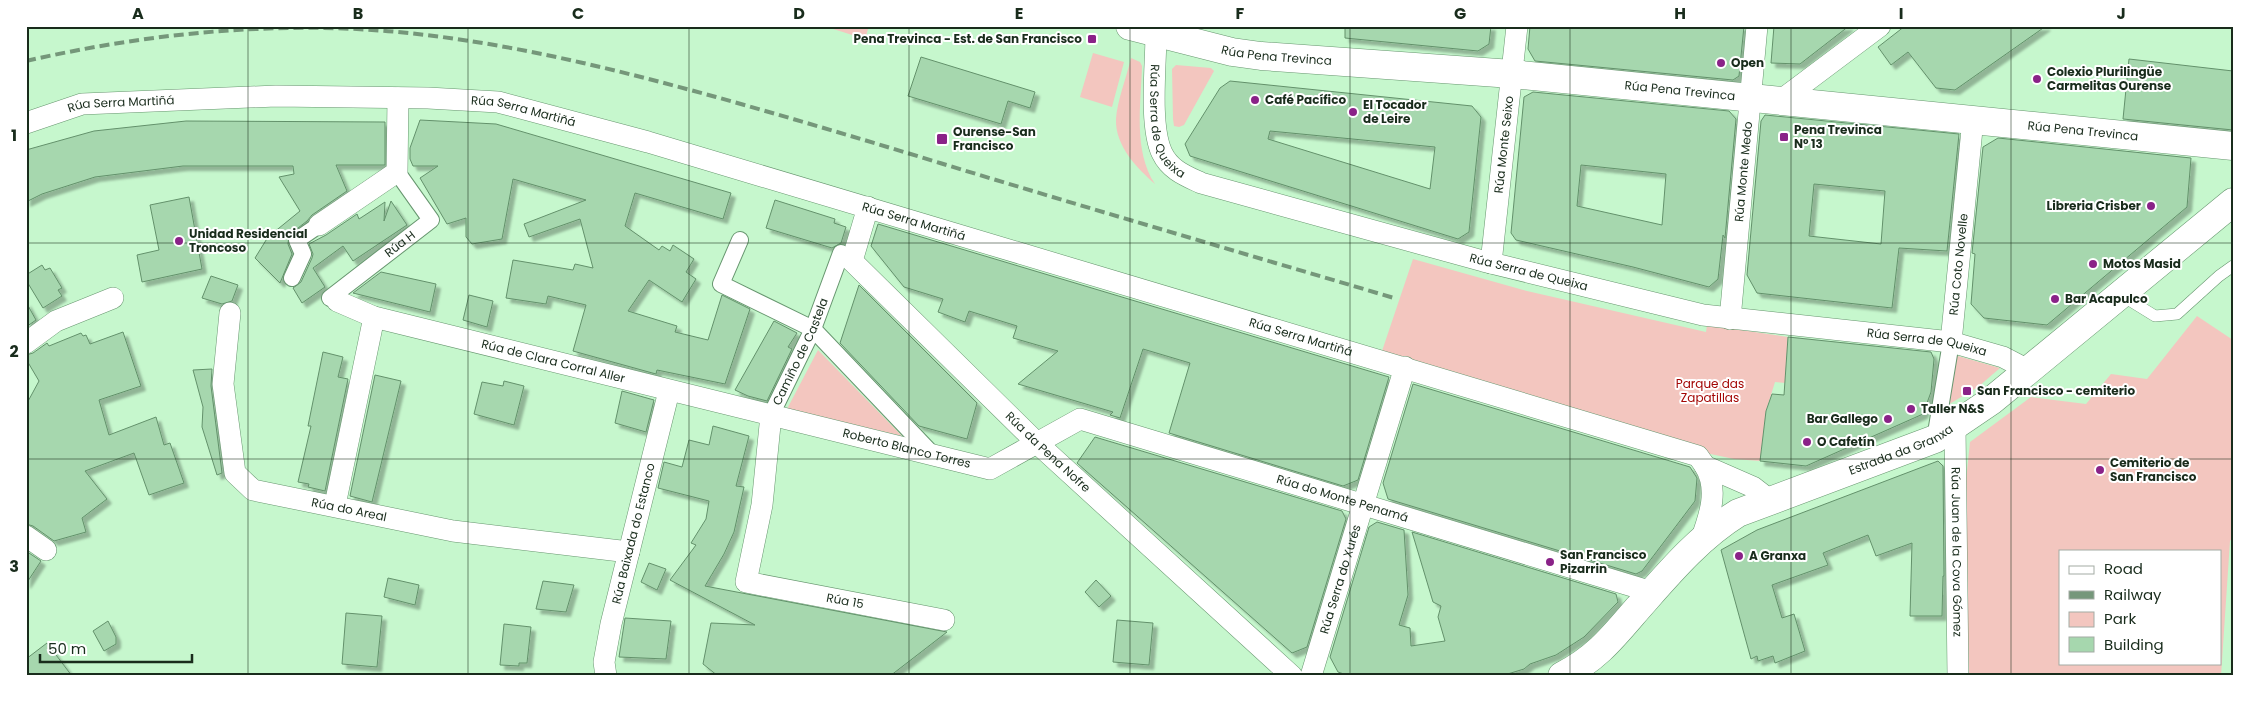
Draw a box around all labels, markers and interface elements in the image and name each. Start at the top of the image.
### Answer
text: A [132,2,144,25]
text: B [353,2,363,25]
text: C [572,2,584,25]
text: D [793,2,805,25]
text: E [1015,2,1023,25]
text: F [1236,2,1245,25]
text: G [1454,2,1466,25]
text: H [1674,2,1686,25]
text: I [1899,2,1903,25]
text: J [2116,2,2126,25]
place label: Pena Trevinca - Est. de San Francisco [854,30,1082,47]
marker: Pena Trevinca - Est. de San Francisco [1086,33,1098,45]
street label: Rúa Pena Trevinca [1220,41,1332,69]
place label: Open [1731,54,1764,71]
marker: Open [1715,57,1727,69]
place label: Colexio Plurilingüe Carmelitas Ourense [2047,63,2172,94]
street label: Rúa Serra de Queixa [1146,64,1189,182]
marker: Colexio Plurilingüe Carmelitas Ourense [2031,73,2043,85]
street label: Rúa Pena Trevinca [1624,76,1736,104]
street label: Rúa Serra Martiñá [65,91,175,116]
street label: Rúa Serra Martiñá [471,91,578,130]
place label: Café Pacífico [1265,91,1346,108]
marker: Café Pacífico [1249,94,1261,106]
street label: Rúa Monte Seixo [1490,95,1517,194]
place label: El Tocador de Leire [1363,96,1427,127]
marker: El Tocador de Leire [1347,106,1359,118]
street label: Rúa Pena Trevinca [2027,117,2139,144]
street label: Rúa Monte Medo [1730,120,1756,222]
place label: Pena Trevinca Nº 13 [1794,121,1882,152]
place label: Ourense-San Francisco [953,123,1036,154]
text: 1 [11,124,17,147]
marker: Pena Trevinca Nº 13 [1778,131,1790,143]
marker: Ourense-San Francisco [935,132,949,146]
street label: Rúa Serra Martiñá [860,197,968,244]
place label: Libreria Crisber [2046,197,2141,214]
marker: Libreria Crisber [2145,200,2157,212]
street label: Rúa Coto Novelle [1945,213,1972,316]
place label: Unidad Residencial Troncoso [189,225,308,256]
street label: Rúa H [381,226,419,261]
marker: Unidad Residencial Troncoso [173,235,185,247]
street label: Rúa Serra de Queixa [1468,249,1590,294]
place label: Motos Masid [2103,255,2181,272]
marker: Motos Masid [2087,258,2099,270]
place label: Bar Acapulco [2065,290,2148,307]
marker: Bar Acapulco [2049,293,2061,305]
street label: Camiño de Castela [768,295,832,408]
street label: Rúa Serra Martiñá [1247,313,1355,360]
street label: Rúa Serra de Queixa [1866,324,1989,360]
street label: Rúa de Clara Corral Aller [480,335,628,387]
text: 2 [9,340,19,363]
park label: Parque das Zapatillas [1676,375,1744,406]
place label: San Francisco - cemiterio [1977,382,2135,399]
marker: San Francisco - cemiterio [1961,385,1973,397]
place label: Taller N&S [1921,400,1984,417]
marker: Taller N&S [1905,403,1917,415]
street label: Rúa da Pena Nofre [1002,408,1095,496]
place label: Bar Gallego [1807,410,1878,427]
marker: Bar Gallego [1882,413,1894,425]
street label: Estrada da Granxa [1846,420,1956,479]
street label: Roberto Blanco Torres [841,424,973,472]
place label: O Cafetín [1817,433,1875,450]
marker: O Cafetín [1801,436,1813,448]
place label: Cemiterio de San Francisco [2110,454,2197,485]
street label: Rúa Baixada do Estanco [607,461,659,606]
marker: Cemiterio de San Francisco [2094,464,2106,476]
street label: Rúa Juan de la Cova Gómez [1947,467,1967,637]
street label: Rúa do Monte Penamá [1275,470,1411,526]
street label: Rúa do Areal [310,493,388,525]
street label: Rúa Serra do Xurés [1315,522,1365,636]
place label: San Francisco Pizarrin [1560,546,1647,577]
place label: A Granxa [1749,547,1806,564]
marker: A Granxa [1733,550,1745,562]
legend [2059,550,2222,664]
text: 3 [9,555,19,578]
marker: San Francisco Pizarrin [1544,556,1556,568]
text: Road [2104,558,2143,579]
text: Railway [2104,584,2162,605]
street label: Rúa 15 [825,589,865,612]
text: Park [2104,608,2136,629]
scale bar [40,632,192,664]
text: Building [2104,634,2164,655]
text: 50 m [48,638,86,659]

